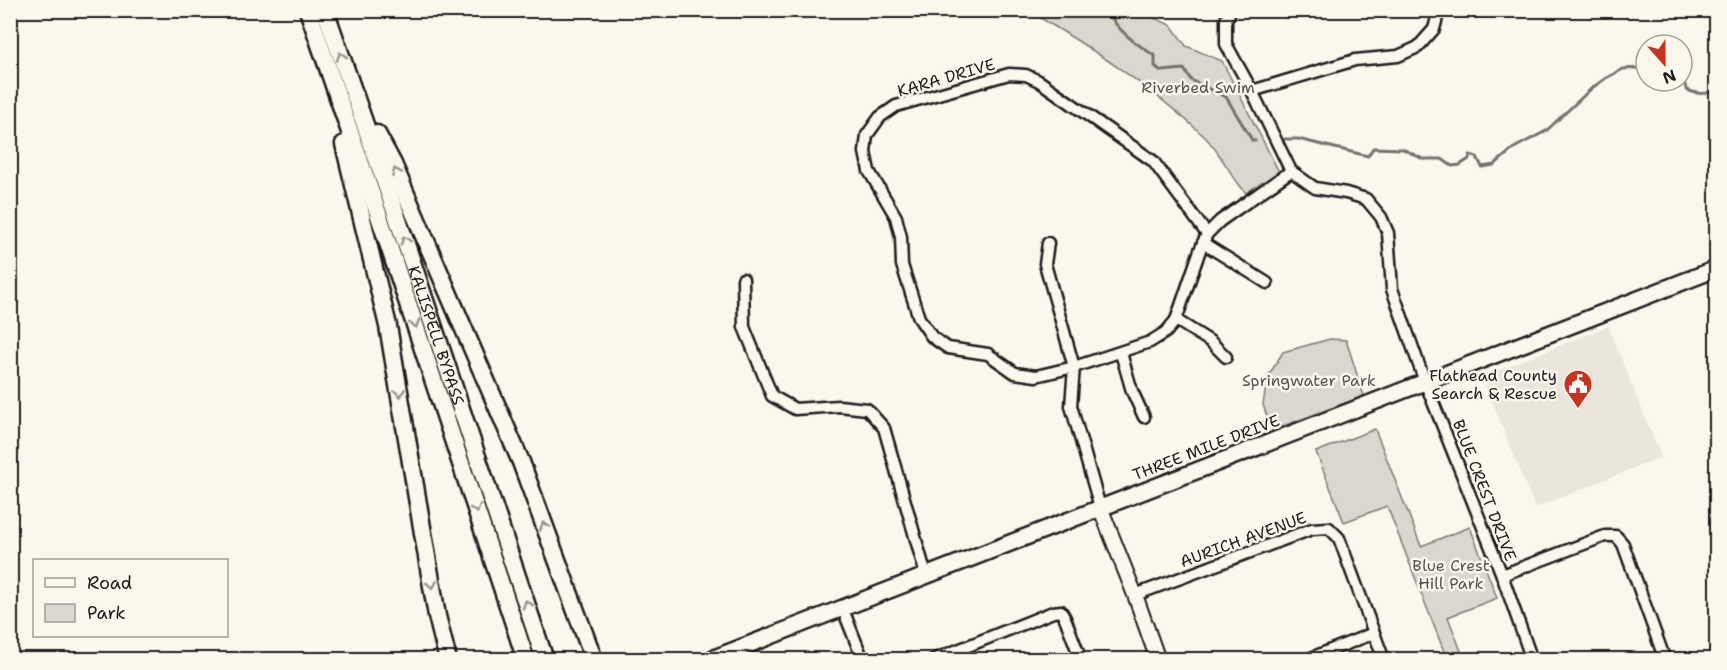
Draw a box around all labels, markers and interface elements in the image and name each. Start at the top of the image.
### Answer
north arrow [1634,33,1694,93]
one-way arrow [335,51,348,62]
street label: KARA DRIVE [895,53,997,101]
text: N [1660,64,1679,89]
park label: Riverbed Swim [1141,77,1255,98]
one-way arrow [392,167,404,178]
one-way arrow [399,235,412,246]
street label: KALISPELL BYPASS [403,263,469,408]
one-way arrow [407,318,420,329]
place label: Flathead County Search & Rescue [1429,365,1557,404]
public building icon: Flathead County Search & Rescue [1562,368,1594,410]
park label: Springwater Park [1242,370,1376,391]
one-way arrow [393,388,406,398]
street label: THREE MILE DRIVE [1130,410,1283,485]
street label: BLUE CREST DRIVE [1448,416,1521,564]
one-way arrow [469,503,481,514]
street label: AURICH AVENUE [1177,507,1309,572]
one-way arrow [538,521,551,532]
park label: Blue Crest Hill Park [1412,555,1490,594]
legend [33,559,228,637]
text: Road [87,571,132,595]
one-way arrow [426,581,438,590]
one-way arrow [521,599,534,610]
text: Park [87,601,126,625]

